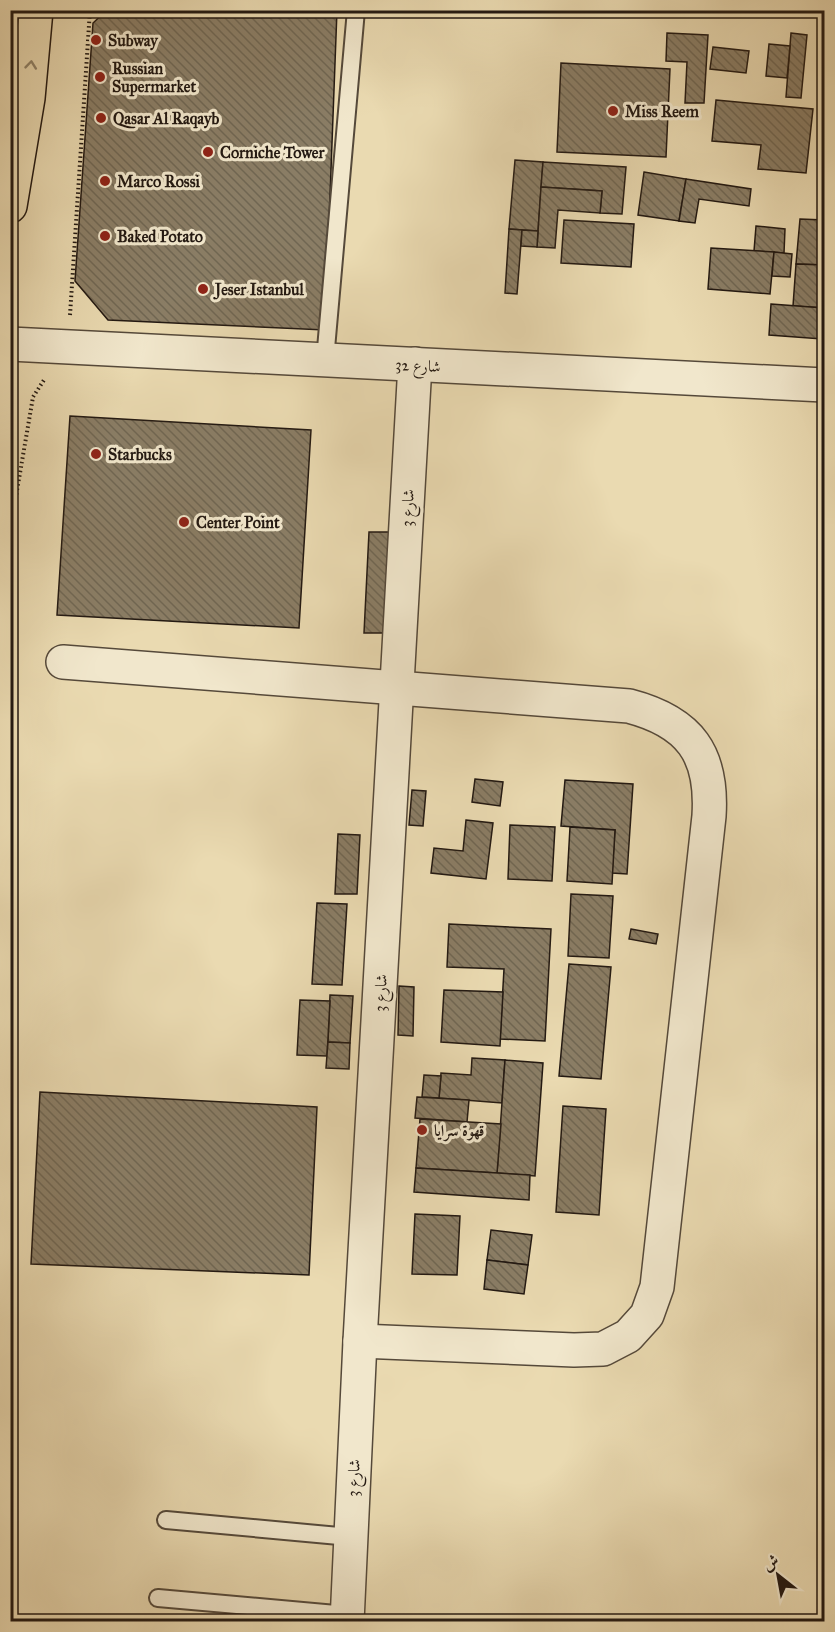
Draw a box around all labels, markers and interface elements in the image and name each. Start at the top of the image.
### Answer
place label: Subway [108,31,159,51]
marker: Subway [89,33,103,47]
place label: Russian Supermarket [112,59,196,97]
one-way arrow [24,61,37,70]
marker: Russian Supermarket [93,70,107,84]
place label: Miss Reem [625,102,700,121]
marker: Miss Reem [606,104,620,118]
place label: Qasar Al Raqayb [113,109,219,129]
marker: Qasar Al Raqayb [94,111,108,125]
place label: Corniche Tower [220,143,325,162]
marker: Corniche Tower [201,145,215,159]
place label: Marco Rossi [117,172,201,191]
marker: Marco Rossi [98,174,112,188]
place label: Baked Potato [117,227,203,246]
marker: Baked Potato [98,229,112,243]
place label: Jeser Istanbul [213,280,305,300]
marker: Jeser Istanbul [196,282,210,296]
street label: شارع 32 [395,355,441,380]
place label: Starbucks [108,445,172,464]
marker: Starbucks [89,447,103,461]
street label: شارع 3 [397,489,422,528]
place label: Center Point [196,513,280,532]
marker: Center Point [177,515,191,529]
street label: شارع 3 [370,974,395,1013]
place label: قهوة سرايا [434,1121,484,1142]
marker: قهوة سرايا [415,1123,429,1137]
street label: شارع 3 [343,1459,368,1498]
north arrow [748,1545,808,1605]
text: ش [759,1550,782,1575]

